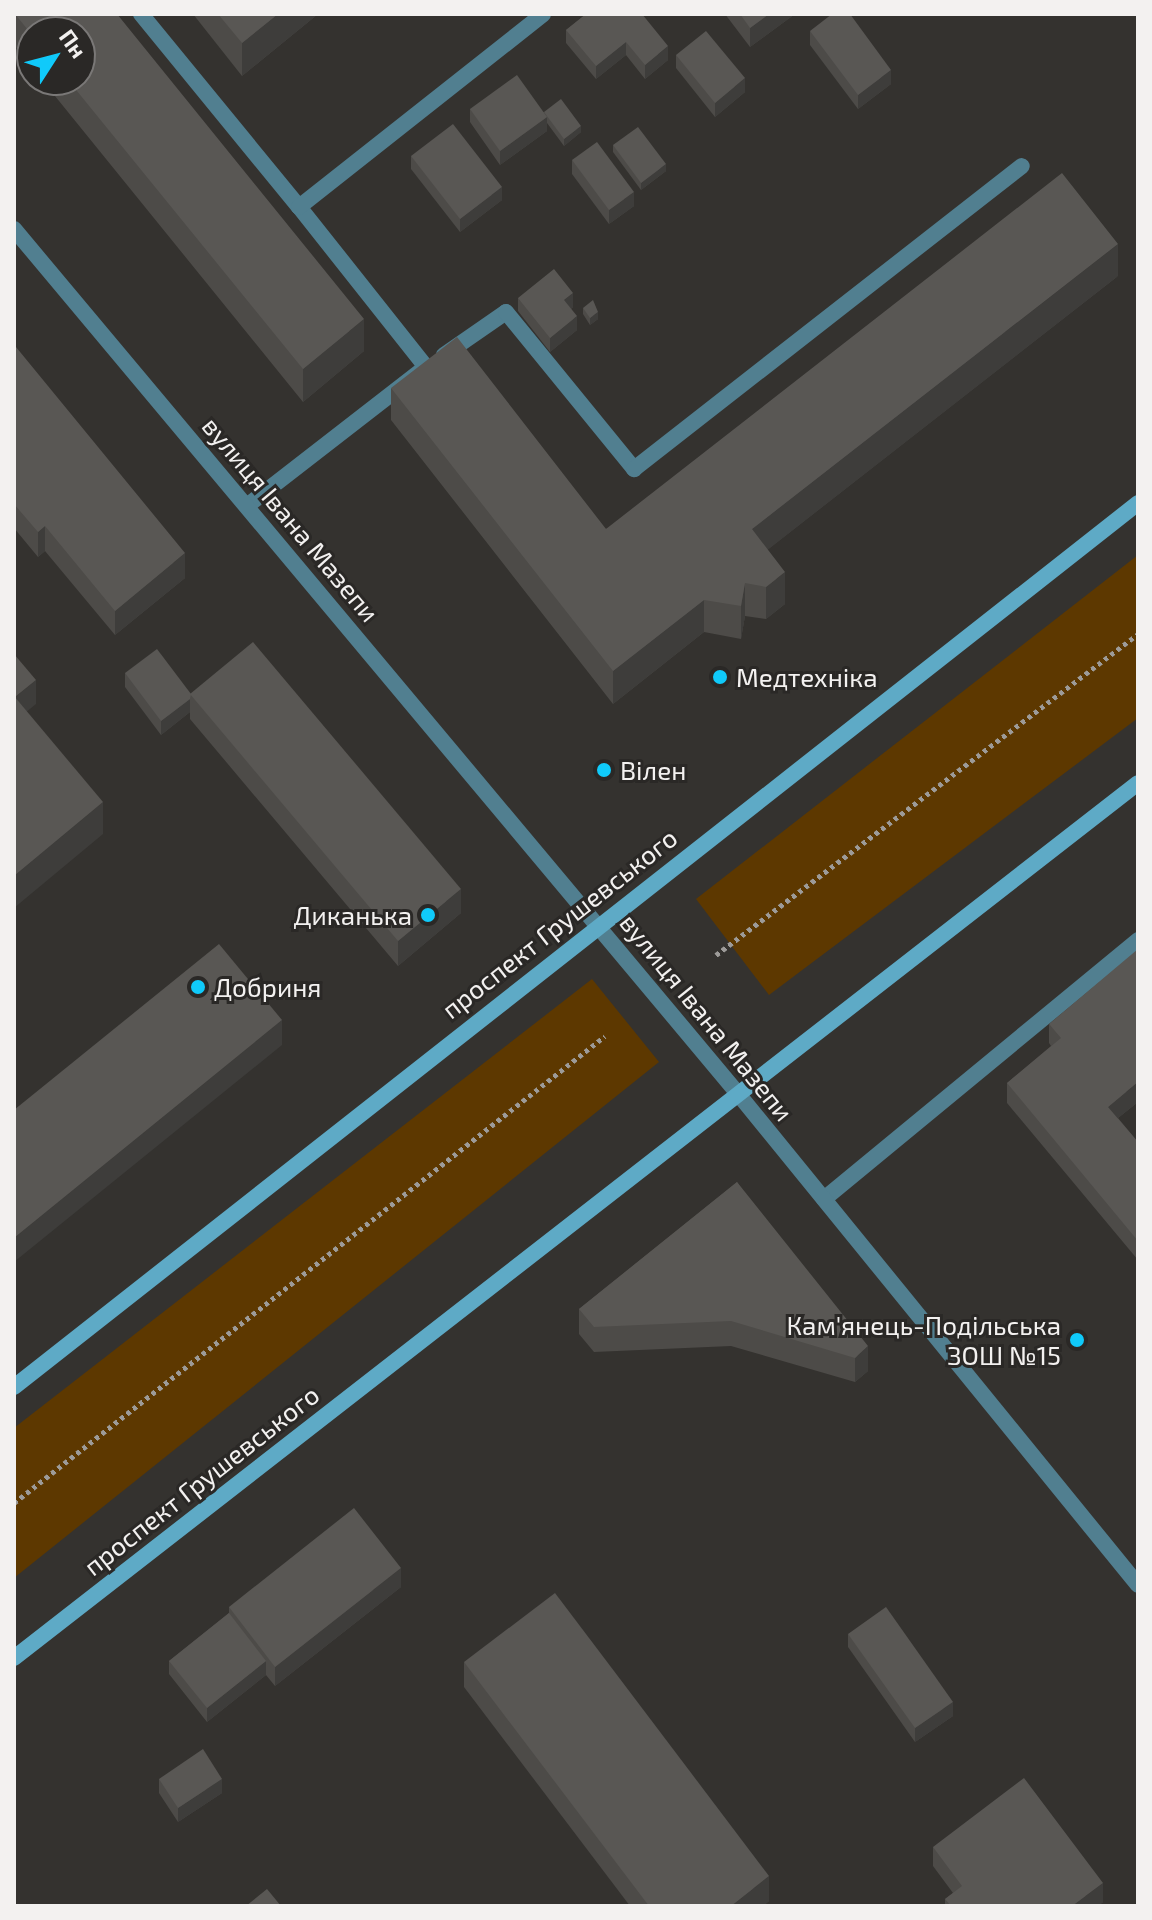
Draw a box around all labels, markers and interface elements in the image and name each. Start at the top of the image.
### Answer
north arrow [16,16,96,96]
text: Пн [55,24,93,62]
street label: вулиця Івана Мазепи [196,410,386,628]
place label: Медтехніка [736,661,878,693]
marker: Медтехніка [711,668,729,686]
place label: Вiлен [620,754,686,786]
marker: Вiлен [595,761,613,779]
street label: проспект Грушевського [435,821,683,1025]
place label: Диканька [294,899,412,931]
marker: Диканька [419,906,437,924]
street label: вулиця Івана Мазепи [614,907,800,1127]
place label: Добриня [214,971,321,1003]
marker: Добриня [189,978,207,996]
place label: Кам'янець-Подільська ЗОШ №15 [786,1309,1061,1370]
marker: Кам'янець-Подільська ЗОШ №15 [1068,1331,1086,1349]
street label: проспект Грушевського [77,1378,325,1582]

